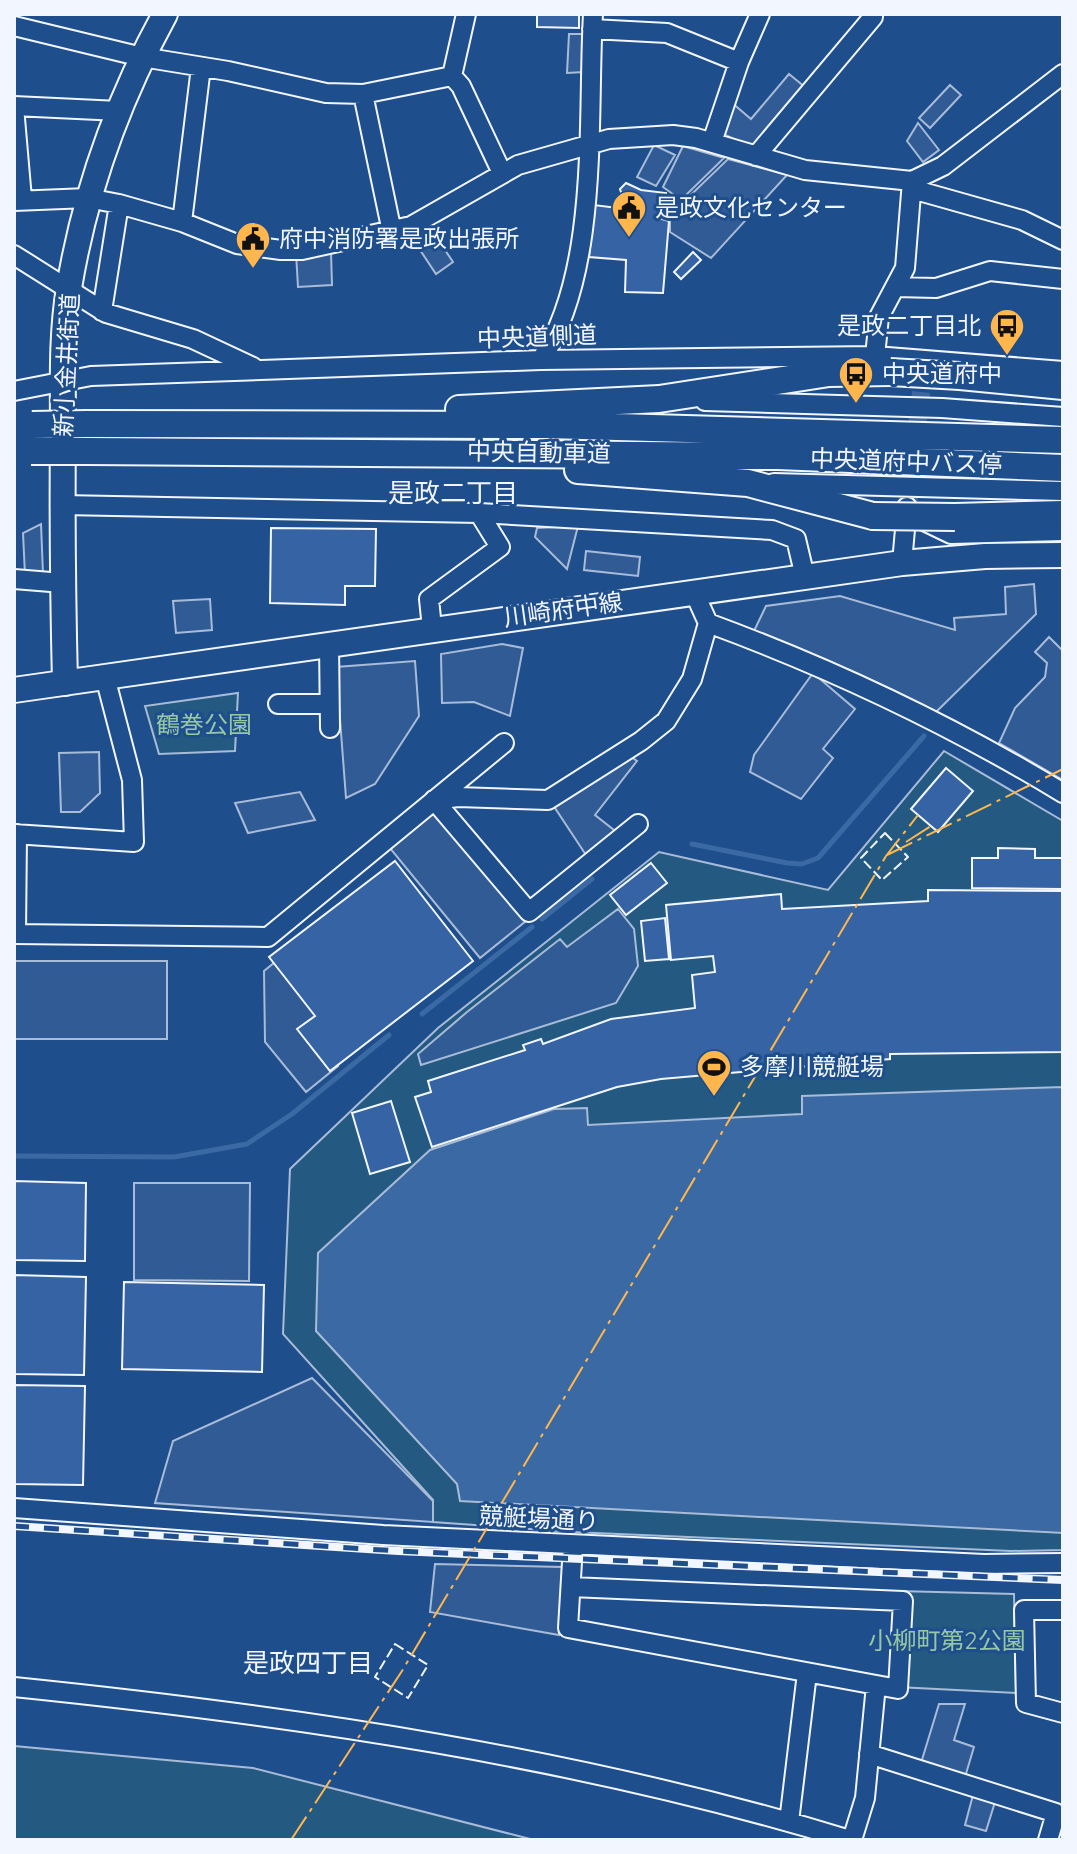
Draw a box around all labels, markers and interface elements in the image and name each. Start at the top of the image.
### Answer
public building icon: 是政文化センター [610,189,648,239]
place label: 是政文化センター [655,192,847,222]
public building icon: 府中消防署是政出張所 [234,220,272,270]
place label: 府中消防署是政出張所 [279,223,519,253]
street label: 新小金井街道 [47,292,85,438]
bus stop icon: 是政二丁目北 [988,307,1026,357]
place label: 是政二丁目北 [837,310,981,340]
street label: 中央道側道 [476,319,597,353]
bus stop icon: 中央道府中 [837,355,875,405]
place label: 中央道府中 [882,358,1002,388]
street label: 中央自動車道 [467,436,611,468]
street label: 中央道府中バス停 [810,443,1002,479]
district label: 是政二丁目 [388,476,518,509]
street label: 川崎府中線 [501,586,624,632]
park label: 鶴巻公園 [156,709,252,739]
sports icon: 多摩川競艇場 [695,1048,733,1098]
place label: 多摩川競艇場 [740,1051,884,1081]
street label: 競艇場通り [478,1500,600,1536]
park label: 小柳町第2公園 [868,1625,1026,1655]
district label: 是政四丁目 [243,1646,373,1679]

